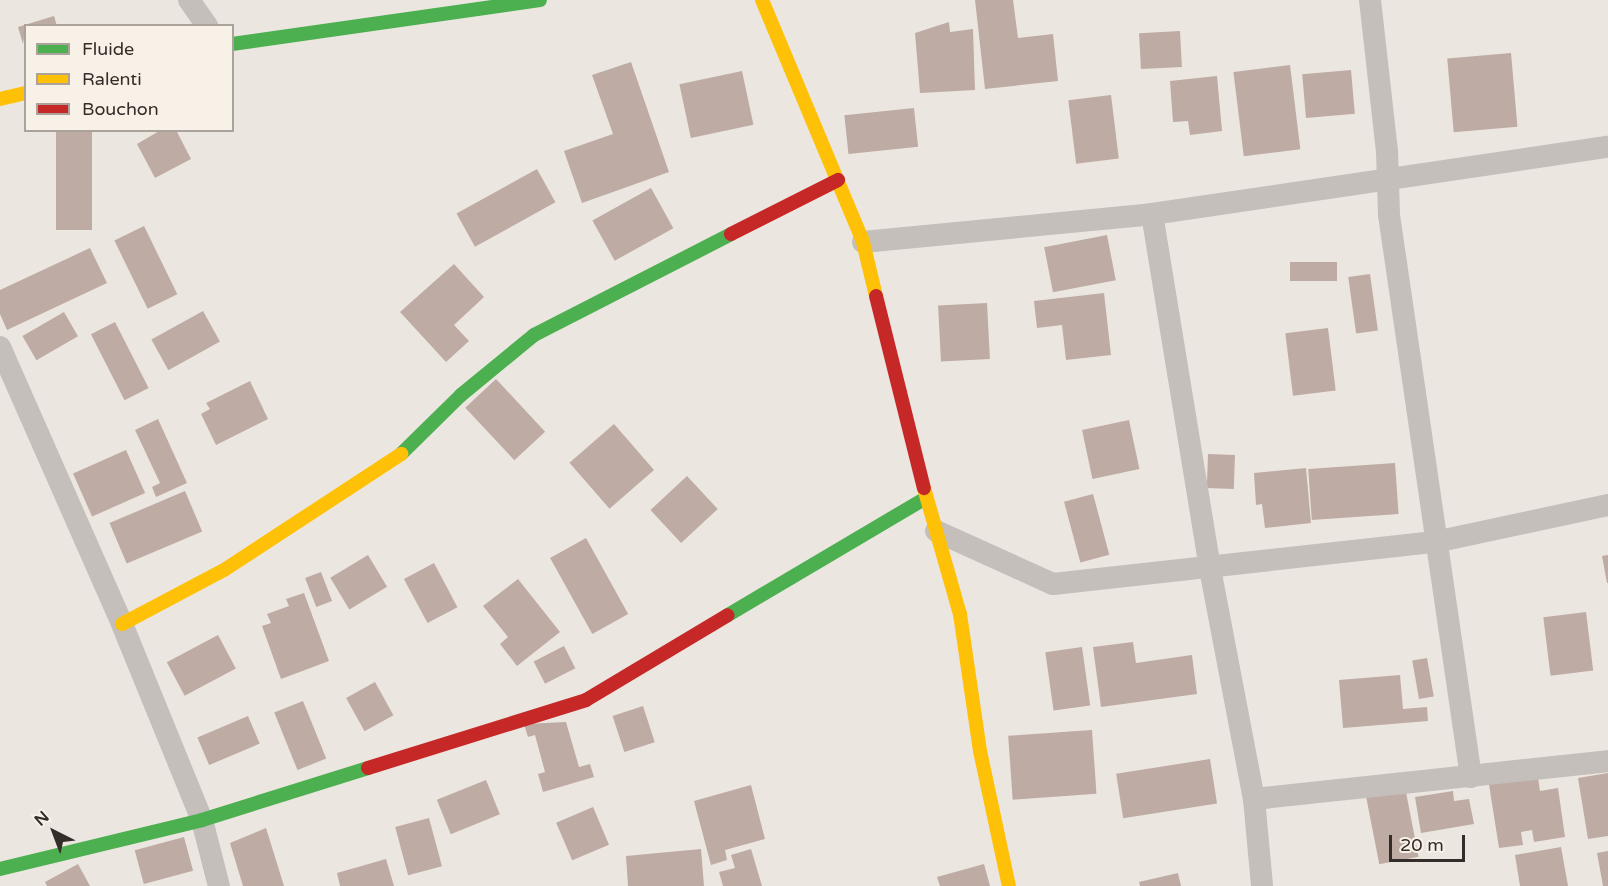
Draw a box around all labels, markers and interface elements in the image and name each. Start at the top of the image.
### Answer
legend [24,24,234,132]
text: Fluide [82,38,134,60]
text: Ralenti [82,68,142,90]
text: Bouchon [82,98,159,120]
north arrow [24,802,84,862]
text: N [30,807,53,830]
scale bar [1392,823,1468,861]
text: 20 m [1400,834,1444,856]

